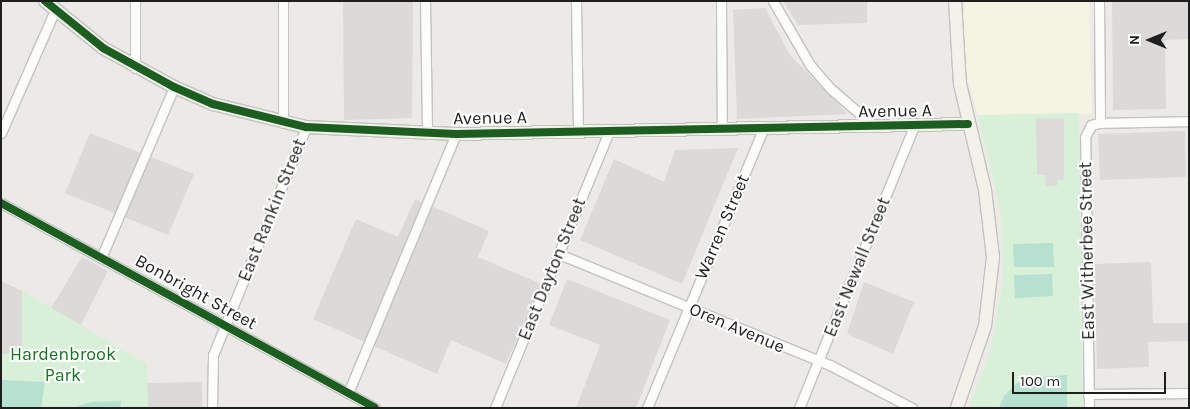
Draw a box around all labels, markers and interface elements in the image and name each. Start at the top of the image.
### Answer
north arrow [1125,15,1175,65]
text: N [1126,35,1143,45]
street label: Avenue A [858,100,932,122]
street label: Avenue A [453,107,527,129]
street label: East Rankin Street [233,135,311,285]
street label: East Witherbee Street [1075,162,1099,340]
street label: Warren Street [690,171,754,283]
street label: East Newall Street [819,194,895,340]
street label: East Dayton Street [514,195,590,343]
street label: Bonbright Street [131,250,261,334]
street label: Oren Avenue [686,298,788,358]
park label: Hardenbrook Park [10,344,116,386]
scale bar [1015,362,1169,394]
text: 100 m [1020,372,1060,390]

